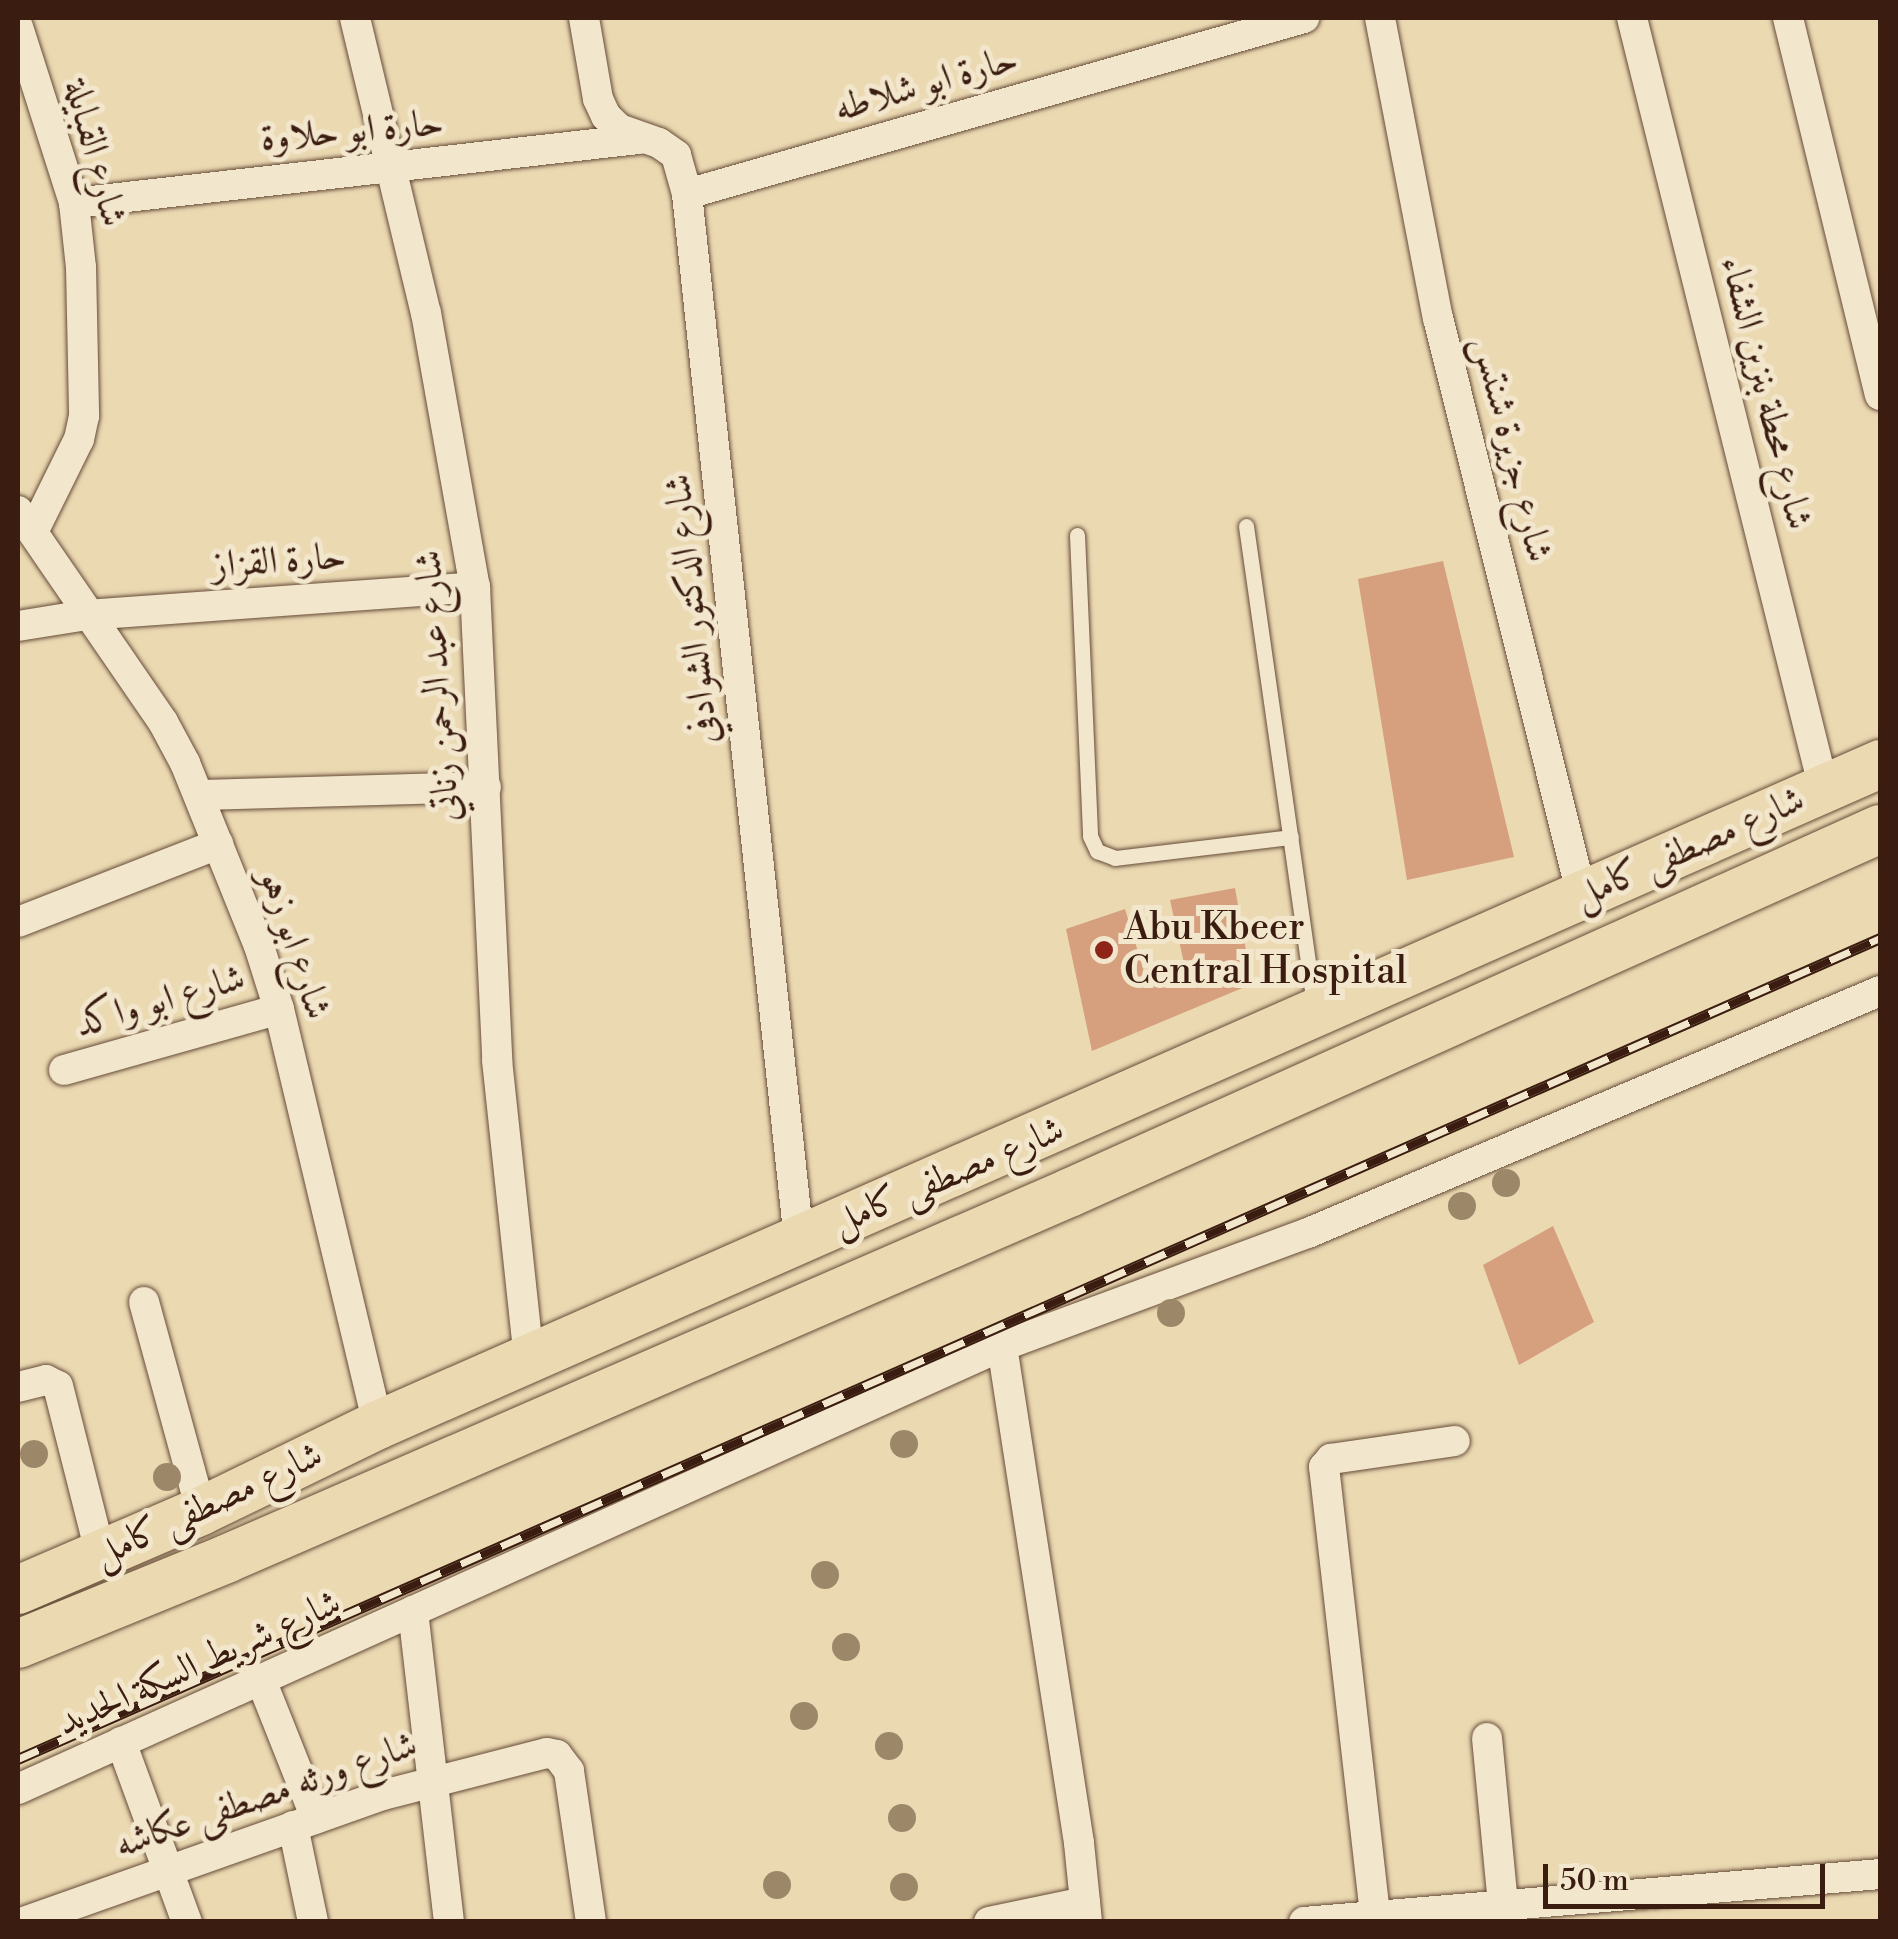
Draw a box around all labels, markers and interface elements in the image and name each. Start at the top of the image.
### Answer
street label: حارة ابو شلاطه [829,36,1023,132]
street label: شارع القبايلة [53,74,137,232]
street label: حارة ابو حلاوة [259,100,445,162]
street label: شارع محطة بنزين الشفاء [1710,252,1822,534]
street label: شارع جزيرة شنتس [1462,331,1562,567]
street label: شارع الدكتور الشوادفي [655,472,729,746]
street label: حارة القزاز [210,534,348,588]
street label: شارع عبد الرحمن زناتي [406,549,470,823]
street label: شارع مصطفى كامل [1567,777,1811,919]
street label: شارع ابو زهو [249,863,341,1025]
place label: Abu Kbeer Central Hospital [1124,905,1407,994]
marker: Abu Kbeer Central Hospital [1093,939,1115,961]
street label: شارع ابو واكد [70,955,250,1047]
street label: شارع مصطفى كامل [825,1107,1071,1245]
street label: شارع مصطفى كامل [86,1432,330,1578]
street label: شارع شريط السكة الحديد [50,1580,348,1746]
street label: شارع ورثه مصطفى عكاشه [109,1722,423,1868]
scale bar [1548,1844,1830,1906]
text: 50 m [1560,1862,1629,1900]

